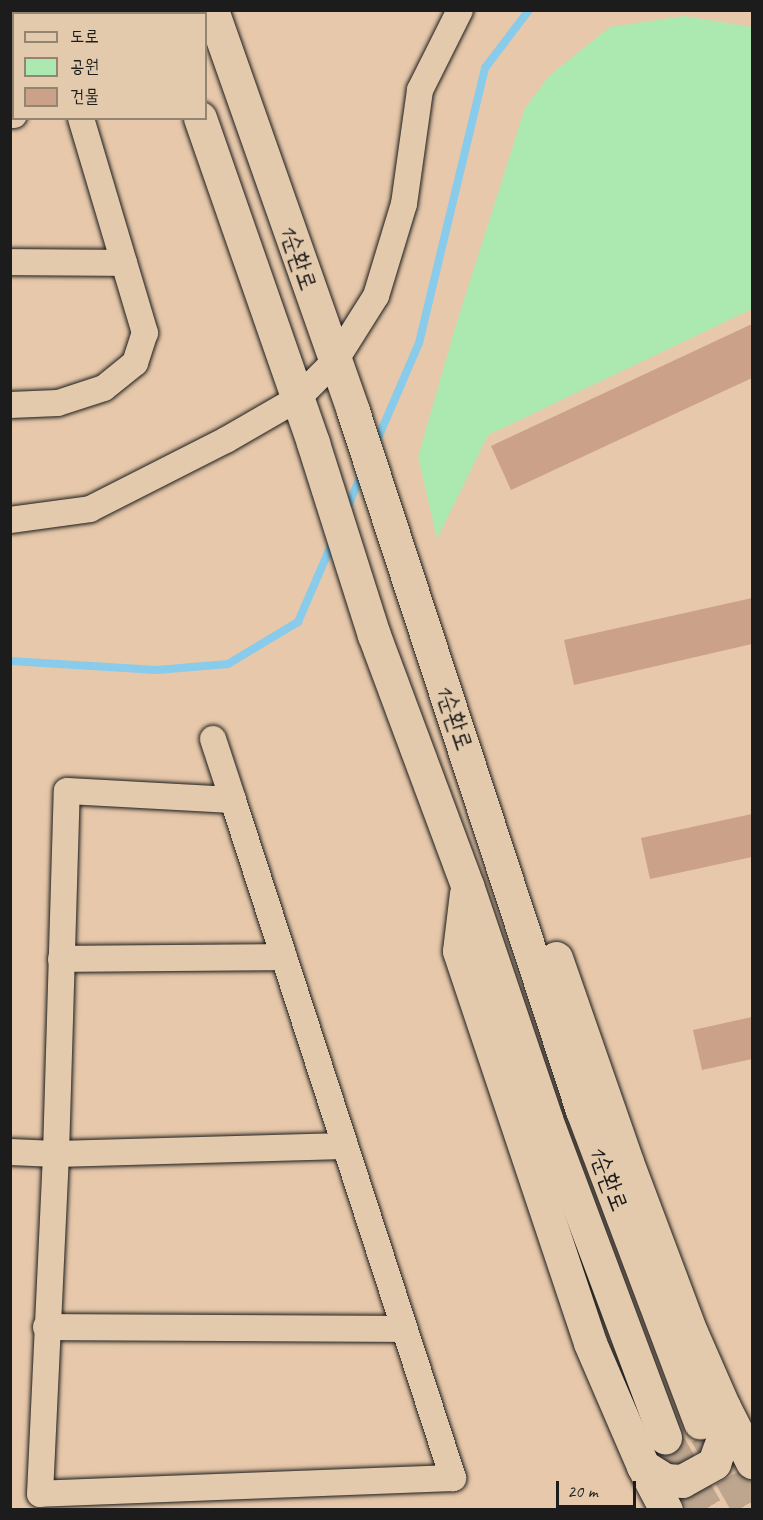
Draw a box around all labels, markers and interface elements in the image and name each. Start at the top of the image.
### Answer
legend [12,12,207,120]
text: 도로 [70,25,99,47]
text: 공원 [70,55,99,77]
text: 건물 [70,85,99,107]
street label: 1순환로 [273,220,323,294]
street label: 1순환로 [429,680,479,754]
street label: 1순환로 [582,1141,634,1215]
scale bar [559,1469,638,1507]
text: 20 m [567,1480,598,1502]

